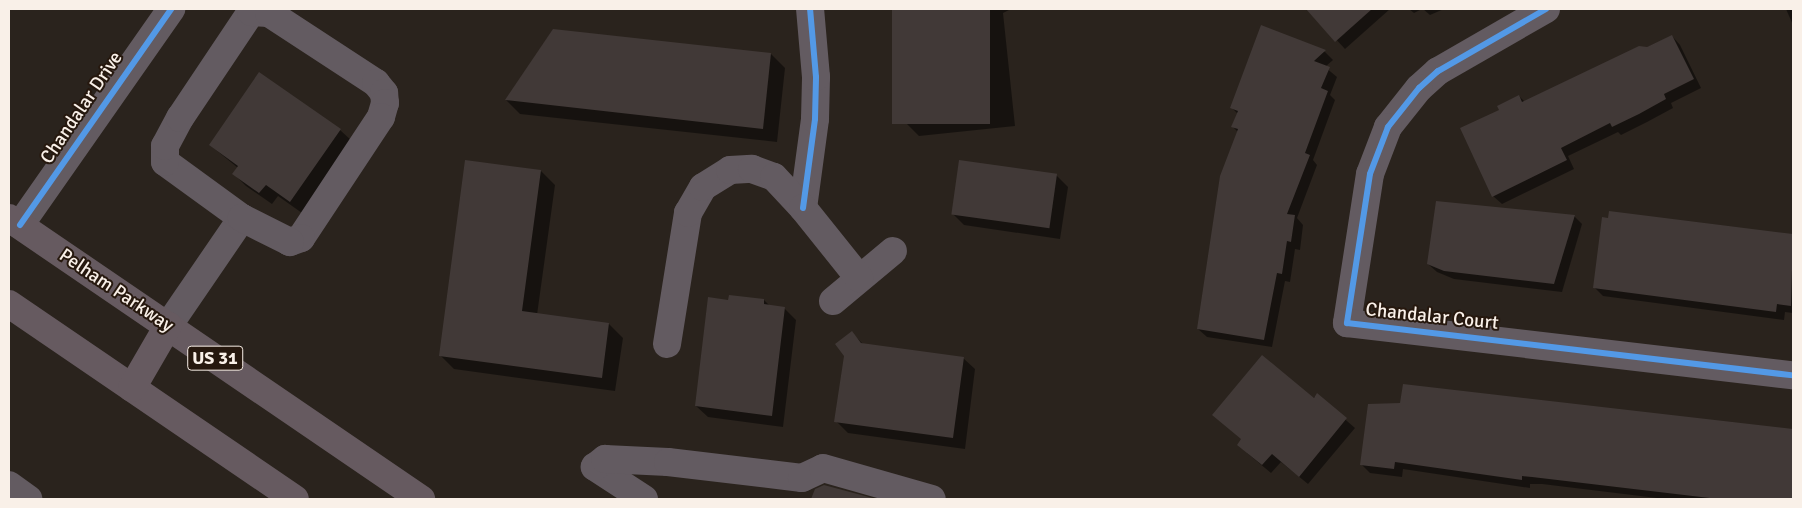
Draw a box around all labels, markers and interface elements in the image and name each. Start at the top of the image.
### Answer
street label: Chandalar Drive [36,48,128,168]
street label: Pelham Parkway [55,244,177,338]
street label: Chandalar Court [1364,299,1500,335]
road number: US 31 [186,342,244,373]

